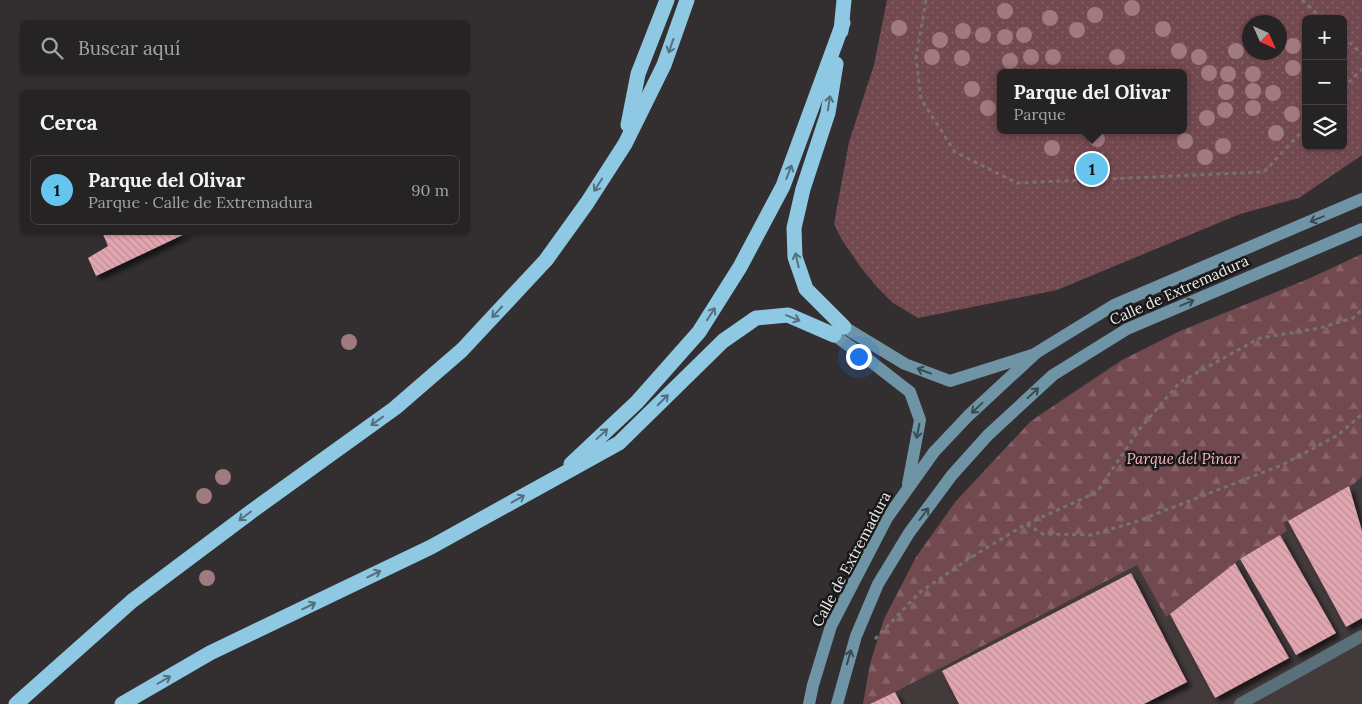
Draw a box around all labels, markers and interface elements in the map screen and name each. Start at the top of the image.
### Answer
north arrow [1242,15,1287,60]
map controls [1302,15,1347,150]
button: + [1302,15,1347,60]
search box [20,20,470,75]
icon: search [38,34,66,62]
text: Buscar aquí [78,36,180,60]
one-way arrow [666,38,675,53]
button: − [1302,60,1347,105]
popup [997,69,1187,134]
text: Parque del Olivar [1014,80,1170,104]
one-way arrow [825,95,835,111]
text: Parque [1014,104,1066,124]
button: layers [1302,105,1347,150]
text: Cerca [40,109,98,136]
pin: 1 [1076,150,1108,188]
one-way arrow [785,164,794,179]
text: Parque del Olivar [88,168,245,192]
one-way arrow [593,178,603,192]
text: 1 [54,180,60,200]
text: 90 m [411,180,449,200]
text: Parque · Calle de Extremadura [88,192,313,212]
one-way arrow [1310,215,1326,224]
street label: Calle de Extremadura [1106,251,1252,329]
one-way arrow [792,253,801,269]
one-way arrow [1179,297,1194,307]
one-way arrow [492,305,504,318]
one-way arrow [706,307,716,321]
one-way arrow [785,314,800,323]
your location [846,344,872,370]
one-way arrow [917,366,932,375]
one-way arrow [1026,388,1039,399]
one-way arrow [657,394,669,406]
one-way arrow [971,402,984,414]
one-way arrow [370,416,384,426]
one-way arrow [913,423,923,439]
one-way arrow [596,428,608,440]
park label: Parque del Pinar [1126,449,1240,468]
street label: Calle de Extremadura [807,488,895,630]
one-way arrow [510,494,525,503]
one-way arrow [918,508,929,521]
one-way arrow [239,510,252,521]
one-way arrow [366,569,381,578]
one-way arrow [301,600,316,610]
one-way arrow [845,649,855,665]
one-way arrow [157,674,171,684]

